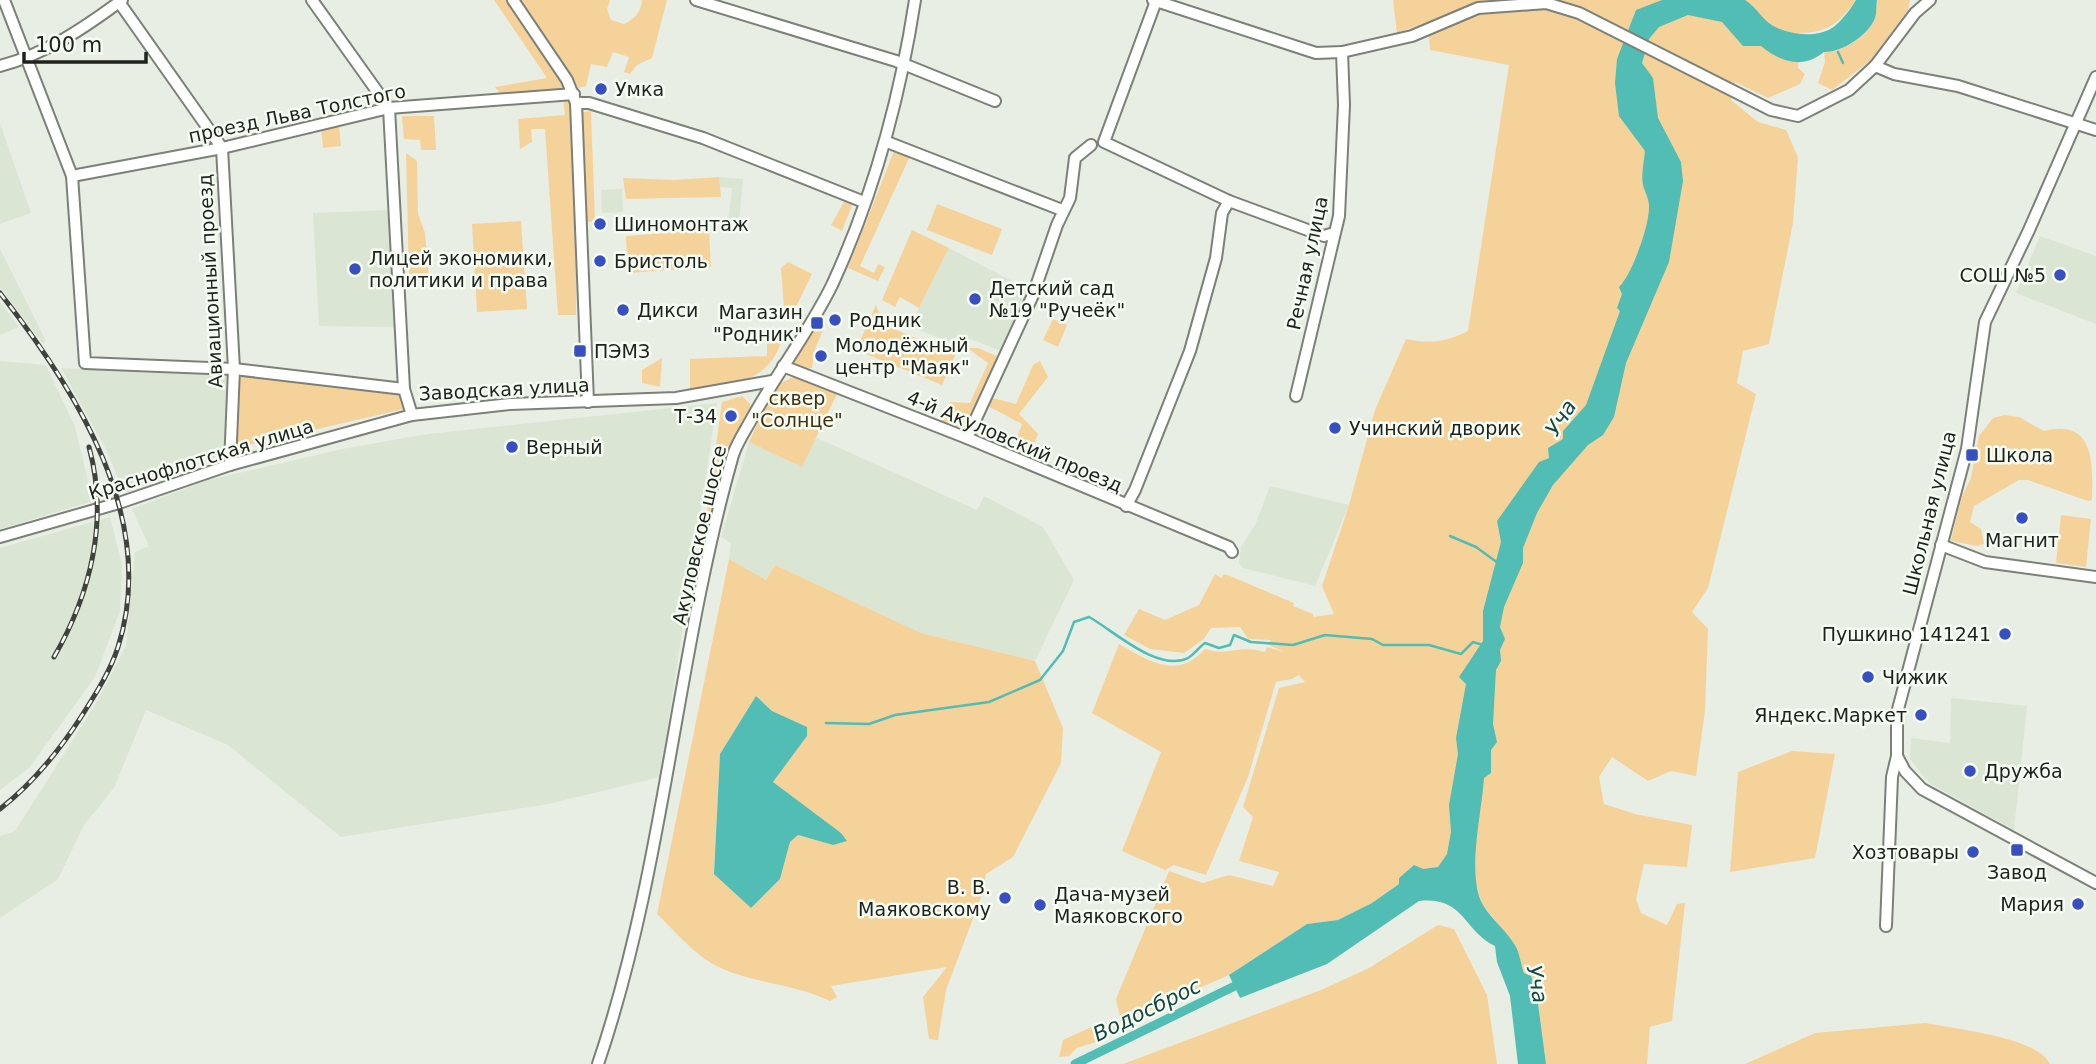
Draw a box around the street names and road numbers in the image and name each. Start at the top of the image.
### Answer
street label: проезд Льва Толстого [186,79,408,147]
street label: Авиационный проезд [193,173,227,389]
street label: Речная улица [1282,194,1332,332]
street label: Заводская улица [418,374,590,404]
street label: 4-й Акуловский проезд [904,386,1126,496]
street label: Краснофлотская улица [86,414,316,504]
street label: Школьная улица [1898,429,1960,597]
street label: Акуловское шоссе [668,443,730,627]

